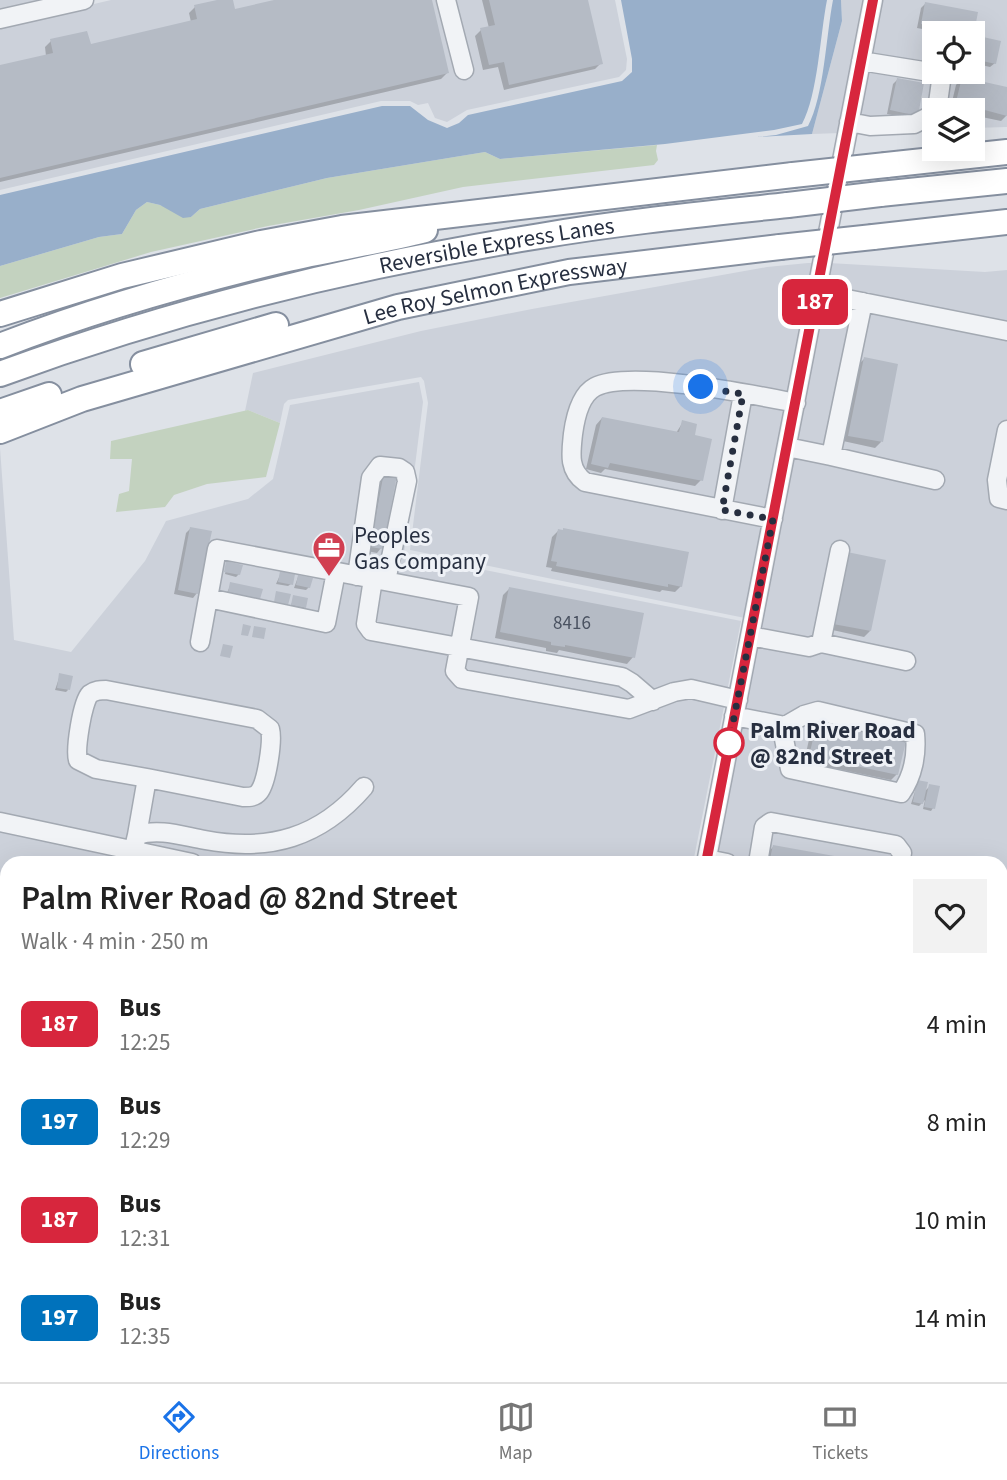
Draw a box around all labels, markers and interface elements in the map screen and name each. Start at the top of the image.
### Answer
map controls [922,21,985,161]
button: locate [922,21,985,84]
button: layers [922,98,985,161]
street label: Reversible Express Lanes [376,208,616,282]
street label: Lee Roy Selmon Expressway [359,249,630,333]
line badge: 187 [775,279,855,325]
text: 187 [796,284,834,319]
your location [683,369,718,404]
place label: Peoples Gas Company [354,519,486,578]
office icon: Peoples Gas Company [310,529,348,578]
house number: 8416 [553,610,591,637]
place label: Palm River Road @ 82nd Street [750,714,916,773]
marker: Palm River Road @ 82nd Street [714,728,744,758]
text: Palm River Road @ 82nd Street [21,875,458,922]
button: heart [913,879,987,953]
text: Walk · 4 min · 250 m [21,925,209,958]
text: Bus [119,989,161,1026]
text: 187 [40,1006,79,1041]
text: 4 min [927,1006,987,1043]
text: 12:25 [119,1026,170,1059]
text: Bus [119,1087,161,1124]
text: 197 [40,1104,79,1139]
text: 8 min [927,1104,987,1141]
text: 12:29 [119,1124,170,1157]
text: Bus [119,1185,161,1222]
text: 187 [40,1202,79,1237]
text: 10 min [914,1202,987,1239]
text: 12:31 [119,1222,170,1255]
text: Bus [119,1283,161,1320]
text: 197 [40,1300,79,1335]
text: 14 min [914,1300,987,1337]
text: 12:35 [119,1320,170,1353]
tab: Directions [139,1398,219,1467]
tab: Map [497,1398,535,1467]
tab: Tickets [812,1398,868,1467]

